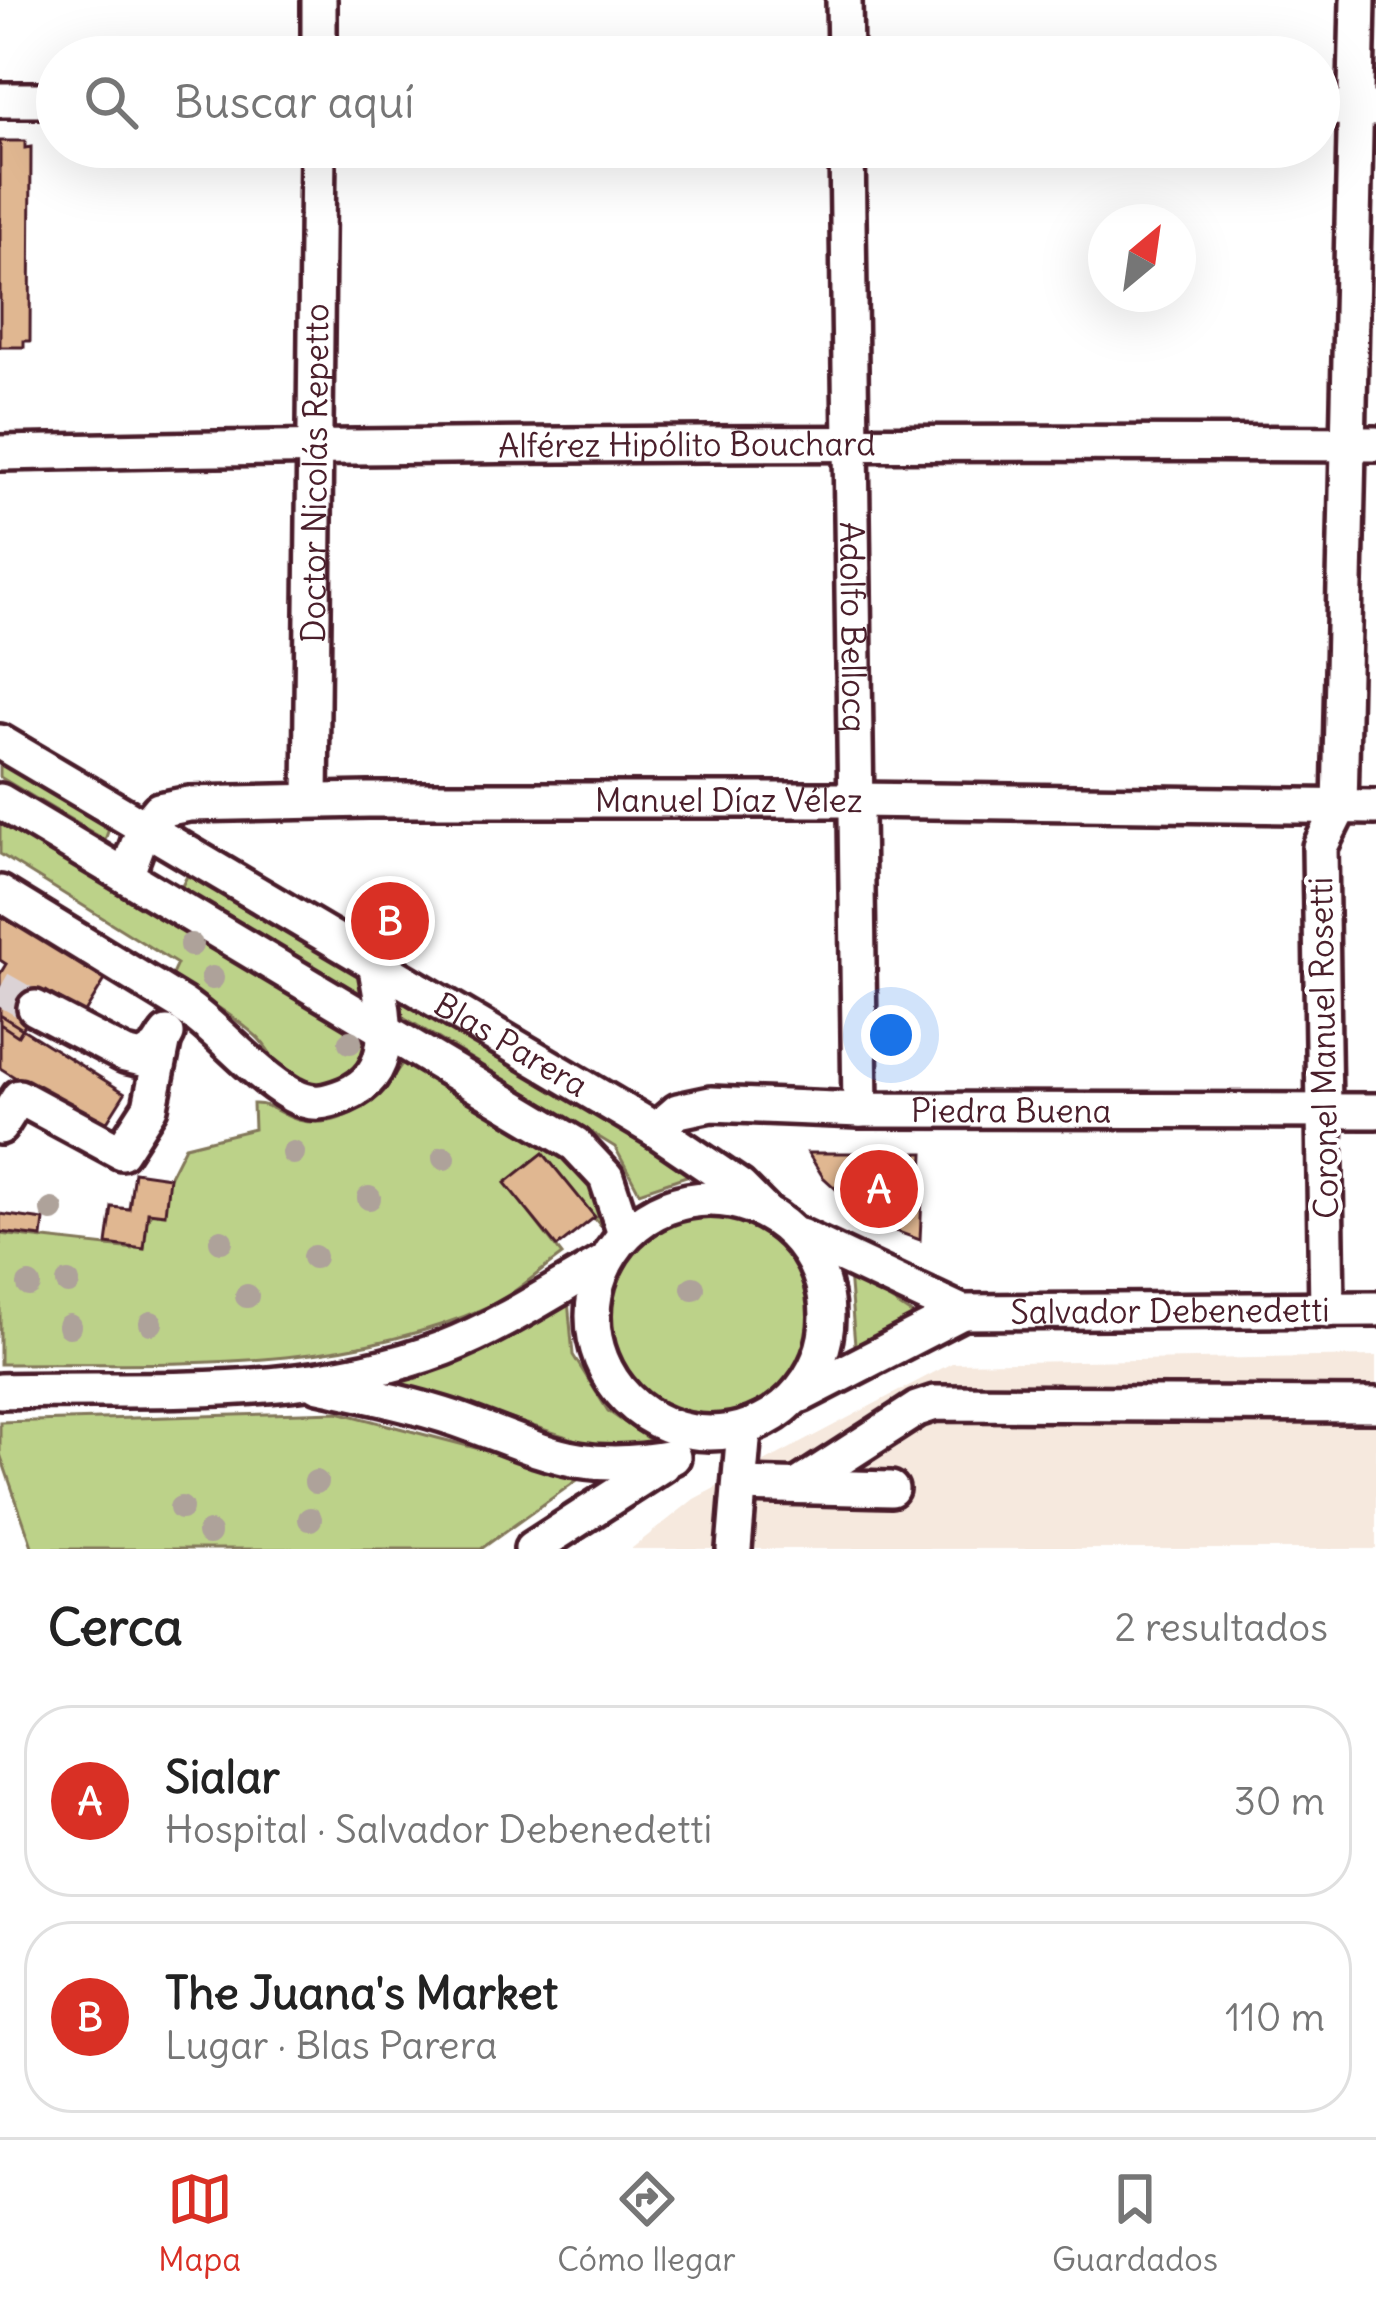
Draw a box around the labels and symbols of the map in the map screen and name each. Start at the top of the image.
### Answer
north arrow [1088,204,1196,312]
street label: Doctor Nicolás Repetto [292,303,337,643]
street label: Alférez Hipólito Bouchard [498,422,876,466]
street label: Adolfo Bellocq [831,521,876,733]
street label: Manuel Díaz Vélez [595,779,863,821]
pin: B [351,876,429,966]
street label: Coronel Manuel Rosetti [1299,877,1347,1219]
street label: Blas Parera [427,983,595,1106]
your location [861,1005,921,1065]
street label: Piedra Buena [911,1089,1111,1131]
pin: A [840,1144,918,1234]
street label: Salvador Debenedetti [1010,1288,1330,1333]

